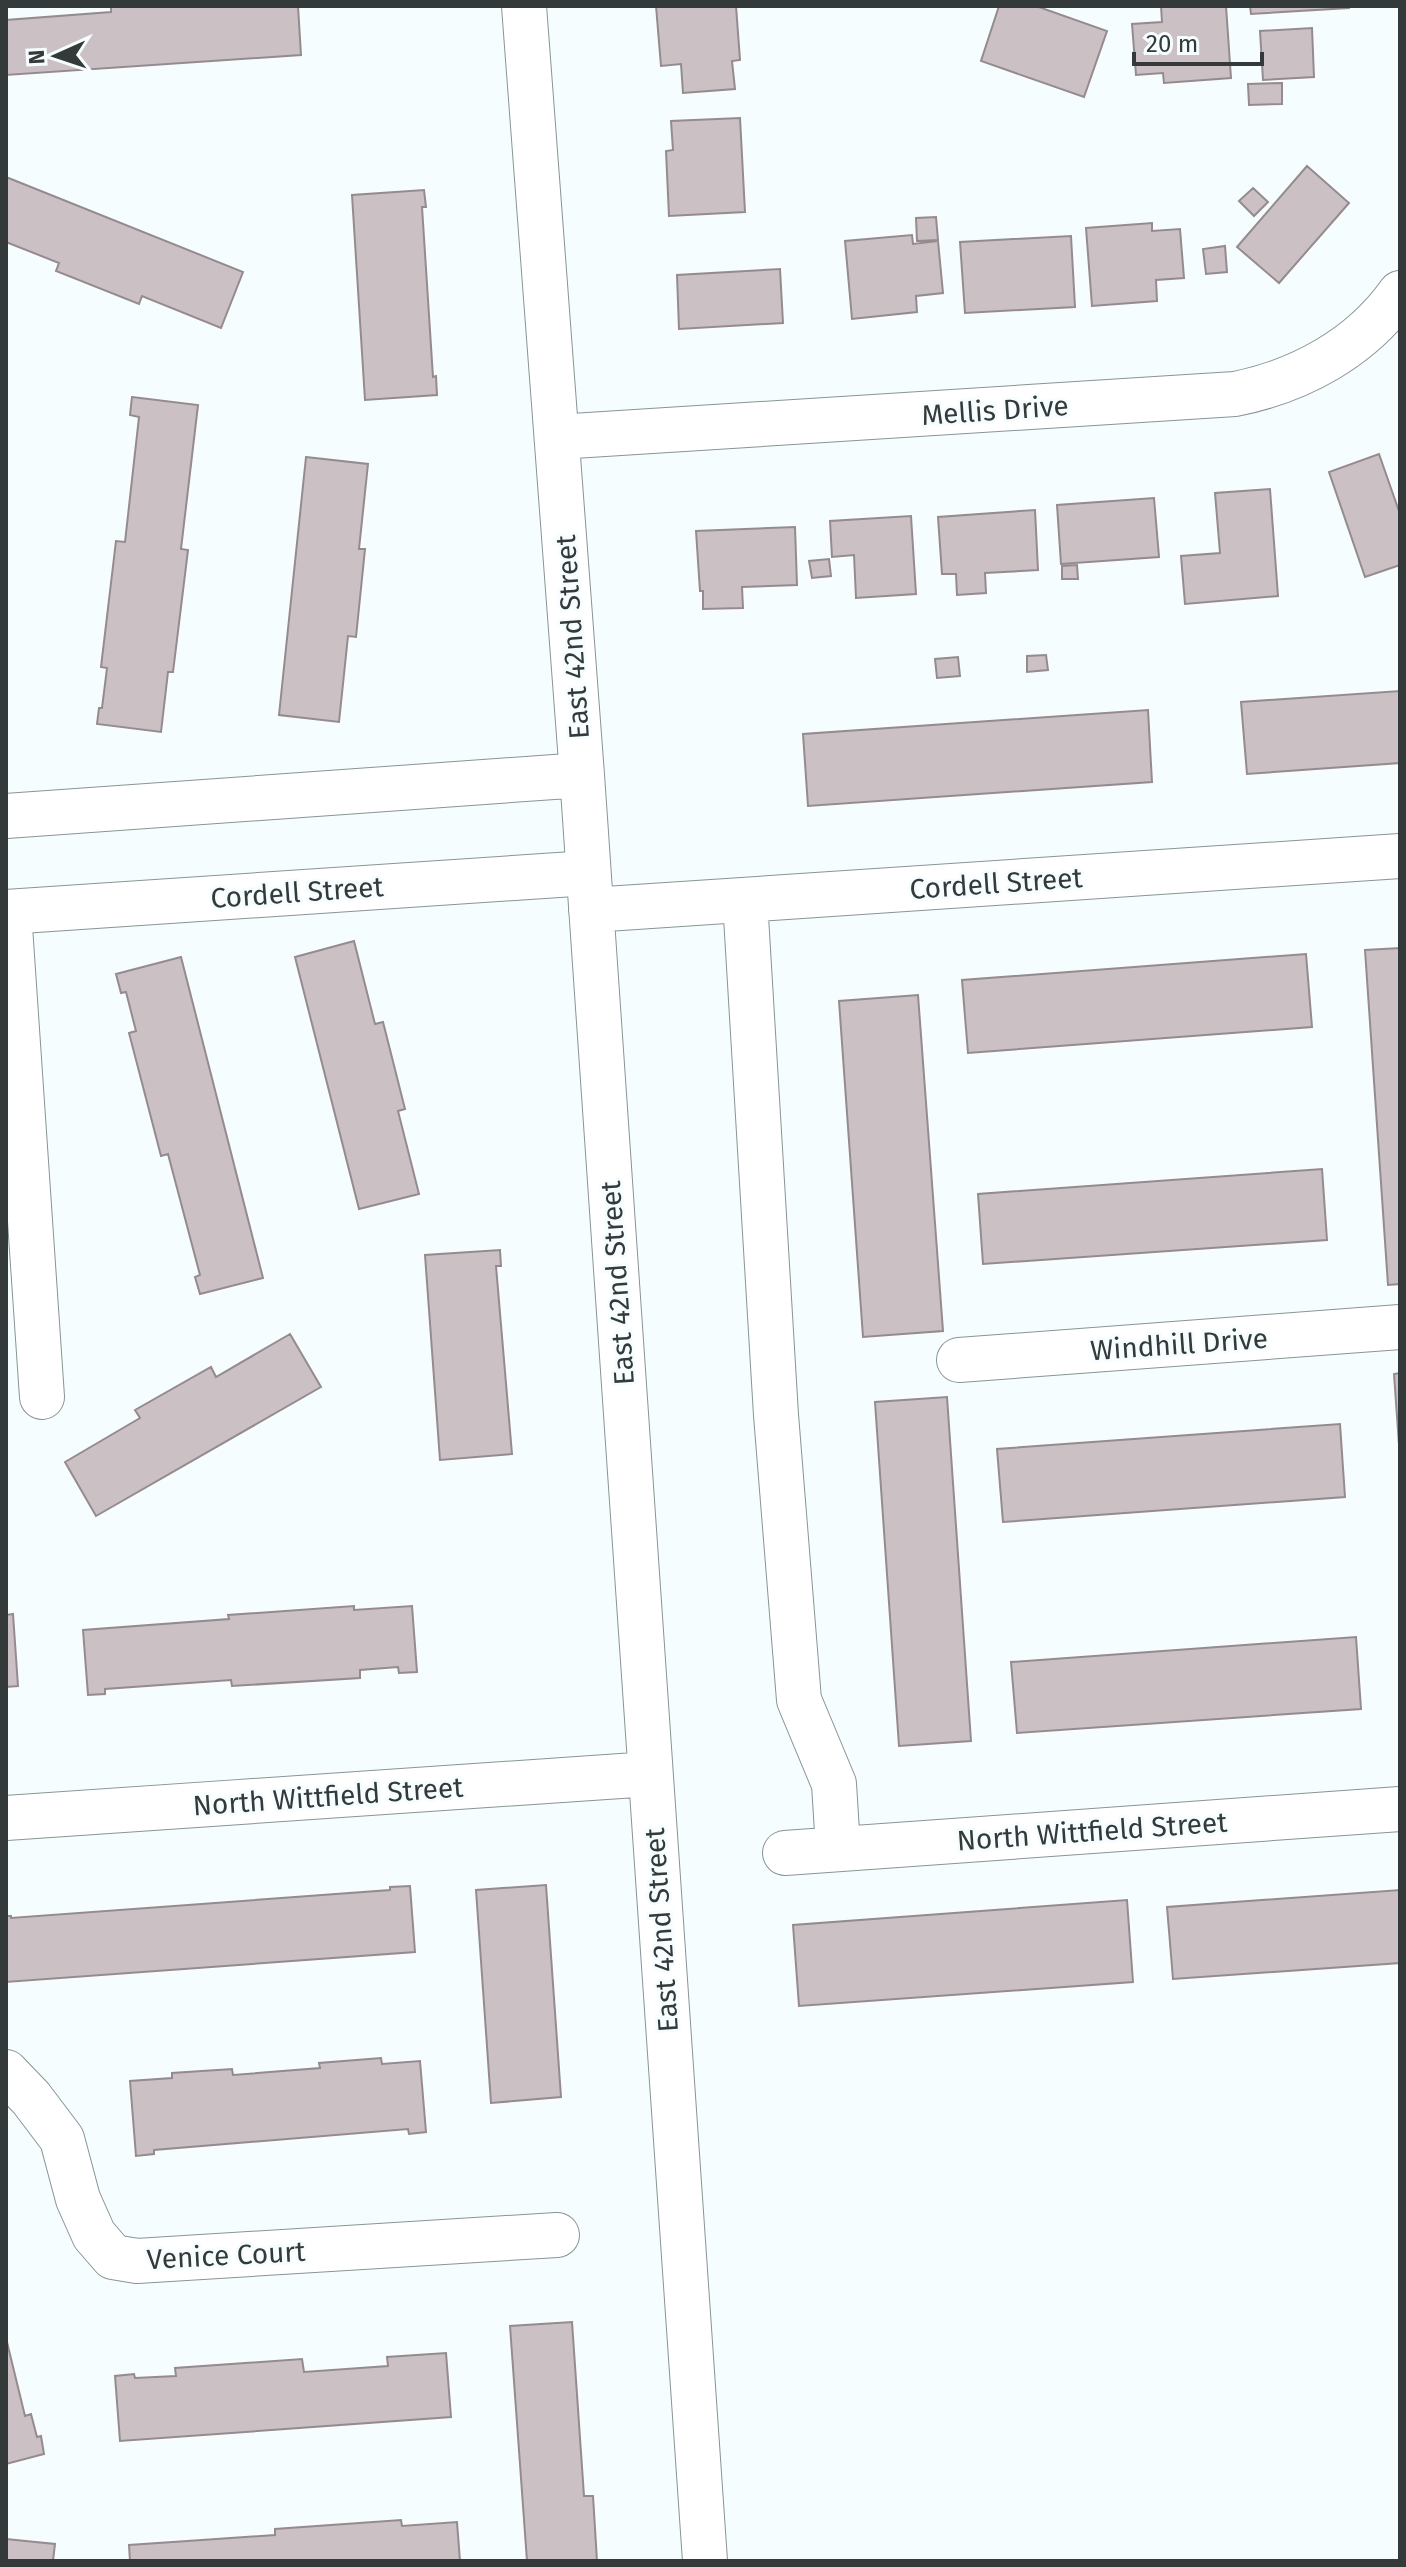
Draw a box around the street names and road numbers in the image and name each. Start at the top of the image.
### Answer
street label: Mellis Drive [920,389,1070,432]
street label: East 42nd Street [549,533,596,740]
street label: Cordell Street [908,861,1084,906]
street label: Cordell Street [209,870,385,915]
street label: East 42nd Street [594,1179,641,1386]
street label: Windhill Drive [1089,1322,1269,1367]
street label: North Wittfield Street [192,1771,465,1822]
street label: North Wittfield Street [956,1806,1229,1857]
street label: East 42nd Street [638,1826,685,2033]
street label: Venice Court [146,2235,307,2276]

